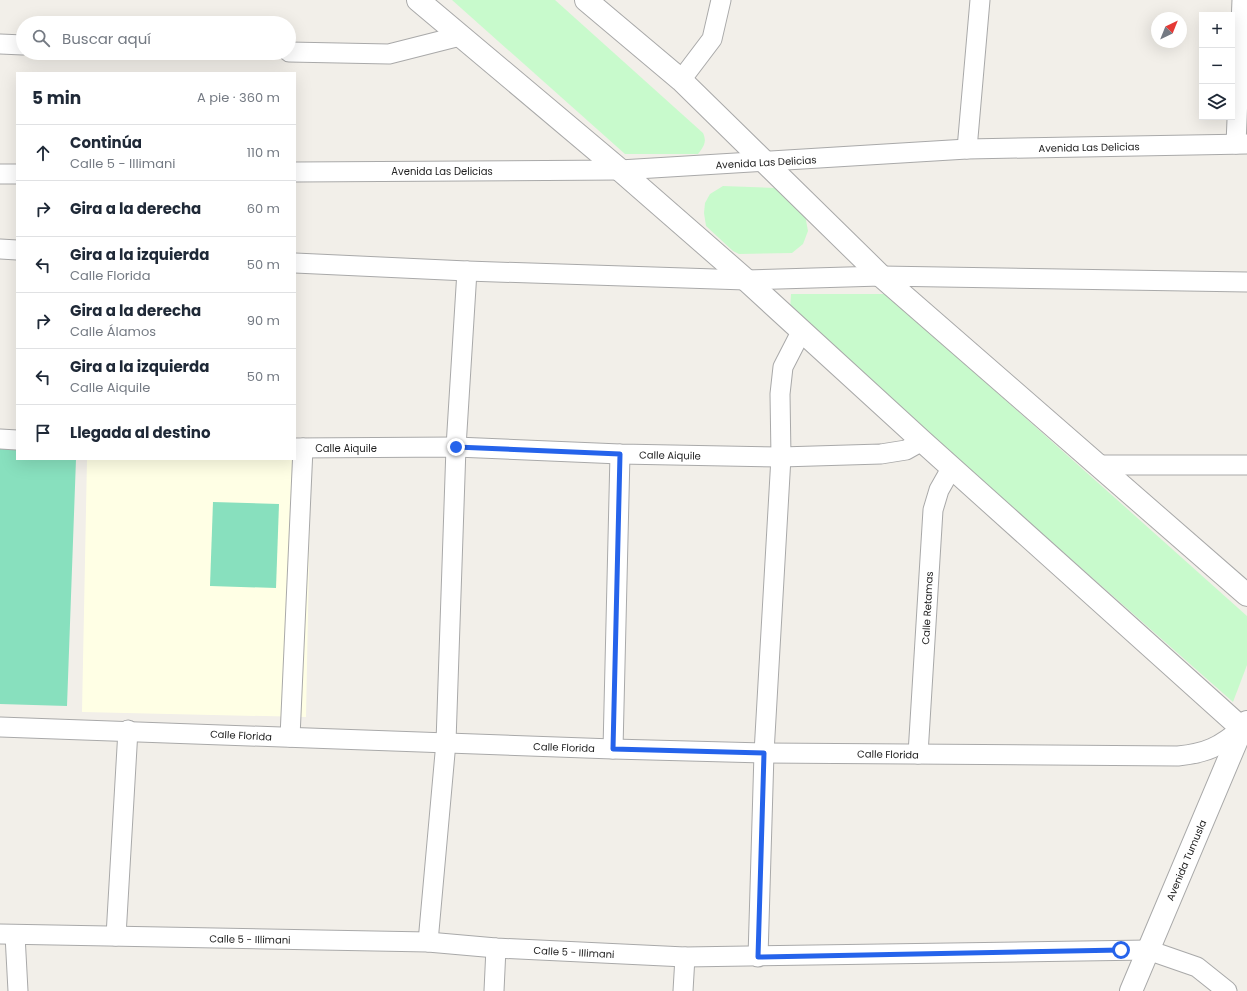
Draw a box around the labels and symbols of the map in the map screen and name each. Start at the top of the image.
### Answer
north arrow [1151,12,1187,48]
street label: Avenida Las Delicias [1038,139,1140,156]
street label: Avenida Las Delicias [715,152,817,173]
street label: Avenida Las Delicias [391,164,493,179]
route end [447,438,465,456]
street label: Calle Aiquile [315,441,377,456]
street label: Calle Aiquile [639,447,701,464]
street label: Calle Retamas [918,571,937,645]
street label: Calle Florida [210,726,272,745]
street label: Calle Florida [533,739,595,756]
street label: Calle Florida [857,746,919,763]
street label: Avenida Tumusla [1163,817,1210,903]
street label: Calle 5 - Illimani [209,931,291,948]
route start [1112,941,1130,959]
street label: Calle 5 - Illimani [533,943,615,962]

